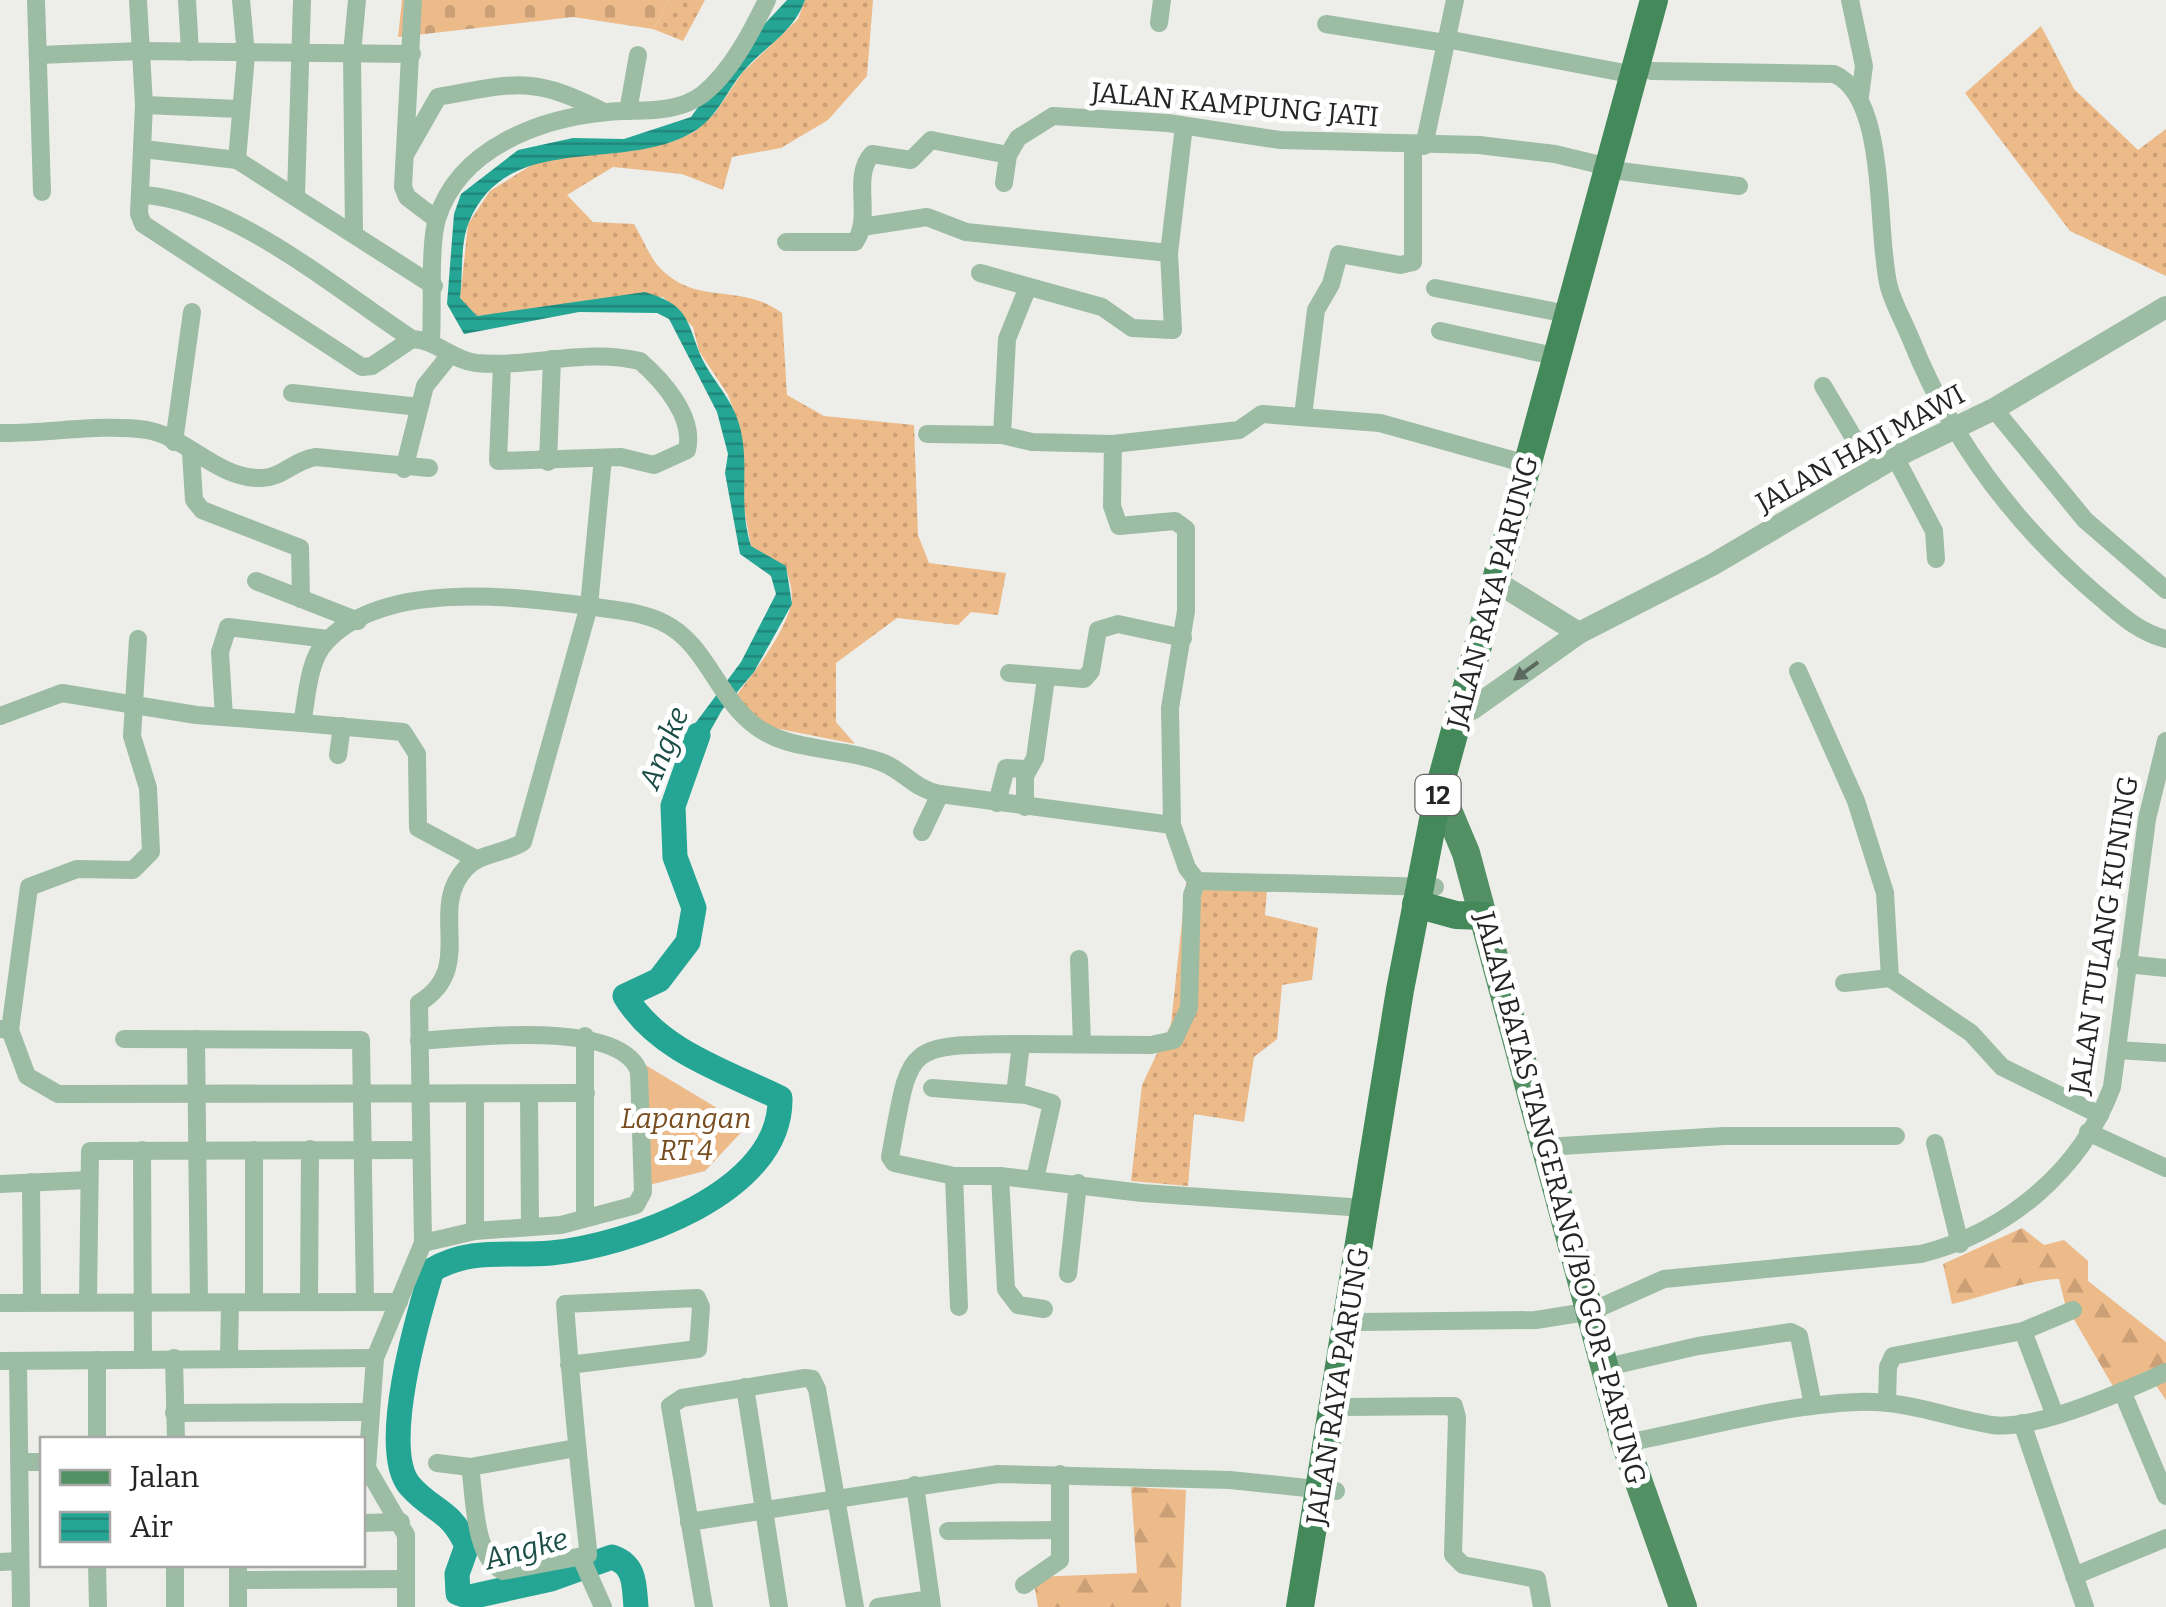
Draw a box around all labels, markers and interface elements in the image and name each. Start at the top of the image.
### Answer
street label: JALAN KAMPUNG JATI [1089,75,1380,133]
street label: JALAN HAJI MAWI [1749,377,1970,520]
street label: JALAN RAYA PARUNG [1440,452,1545,733]
one-way arrow [1512,661,1539,680]
water label: Angke [631,702,697,796]
street label: JALAN TULANG KUNING [2062,774,2145,1098]
road number: 12 [1416,775,1460,815]
street label: JALAN BATAS TANGERANG/BOGOR–PARUNG [1468,907,1653,1488]
park label: Lapangan RT 4 [621,1102,751,1167]
street label: JALAN RAYA PARUNG [1299,1245,1376,1528]
legend [40,1437,365,1567]
text: Jalan [129,1459,199,1495]
text: Air [130,1509,173,1545]
water label: Angke [478,1521,572,1578]

